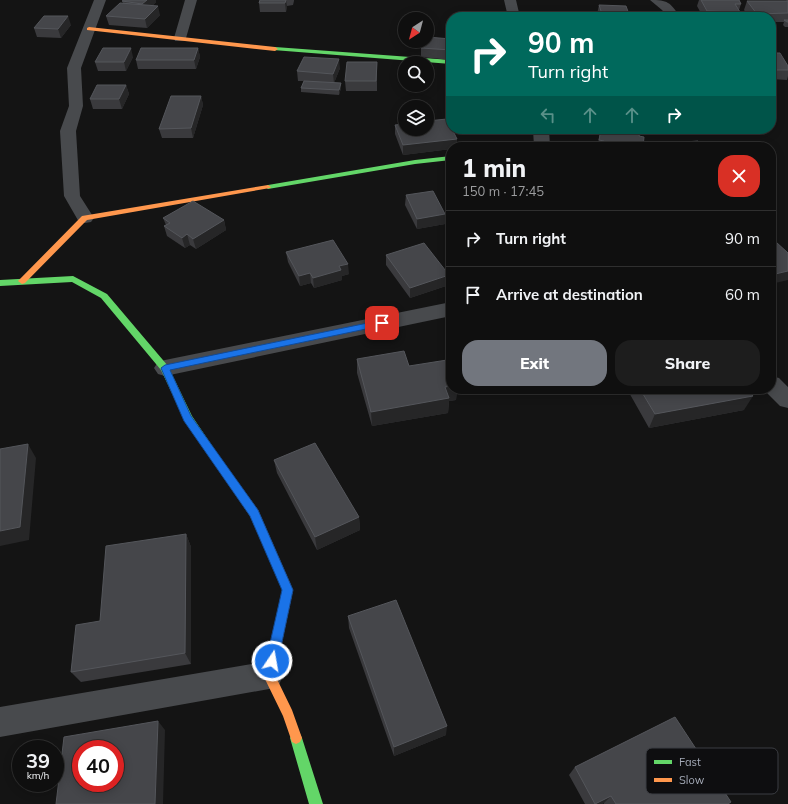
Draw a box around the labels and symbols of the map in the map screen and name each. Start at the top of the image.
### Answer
north arrow [398,12,434,48]
pin [365,306,399,340]
position arrow [251,640,293,682]
speed limit sign: 40 [72,740,124,792]
legend [646,748,778,794]
text: Fast [679,755,701,769]
text: Slow [679,773,705,787]

